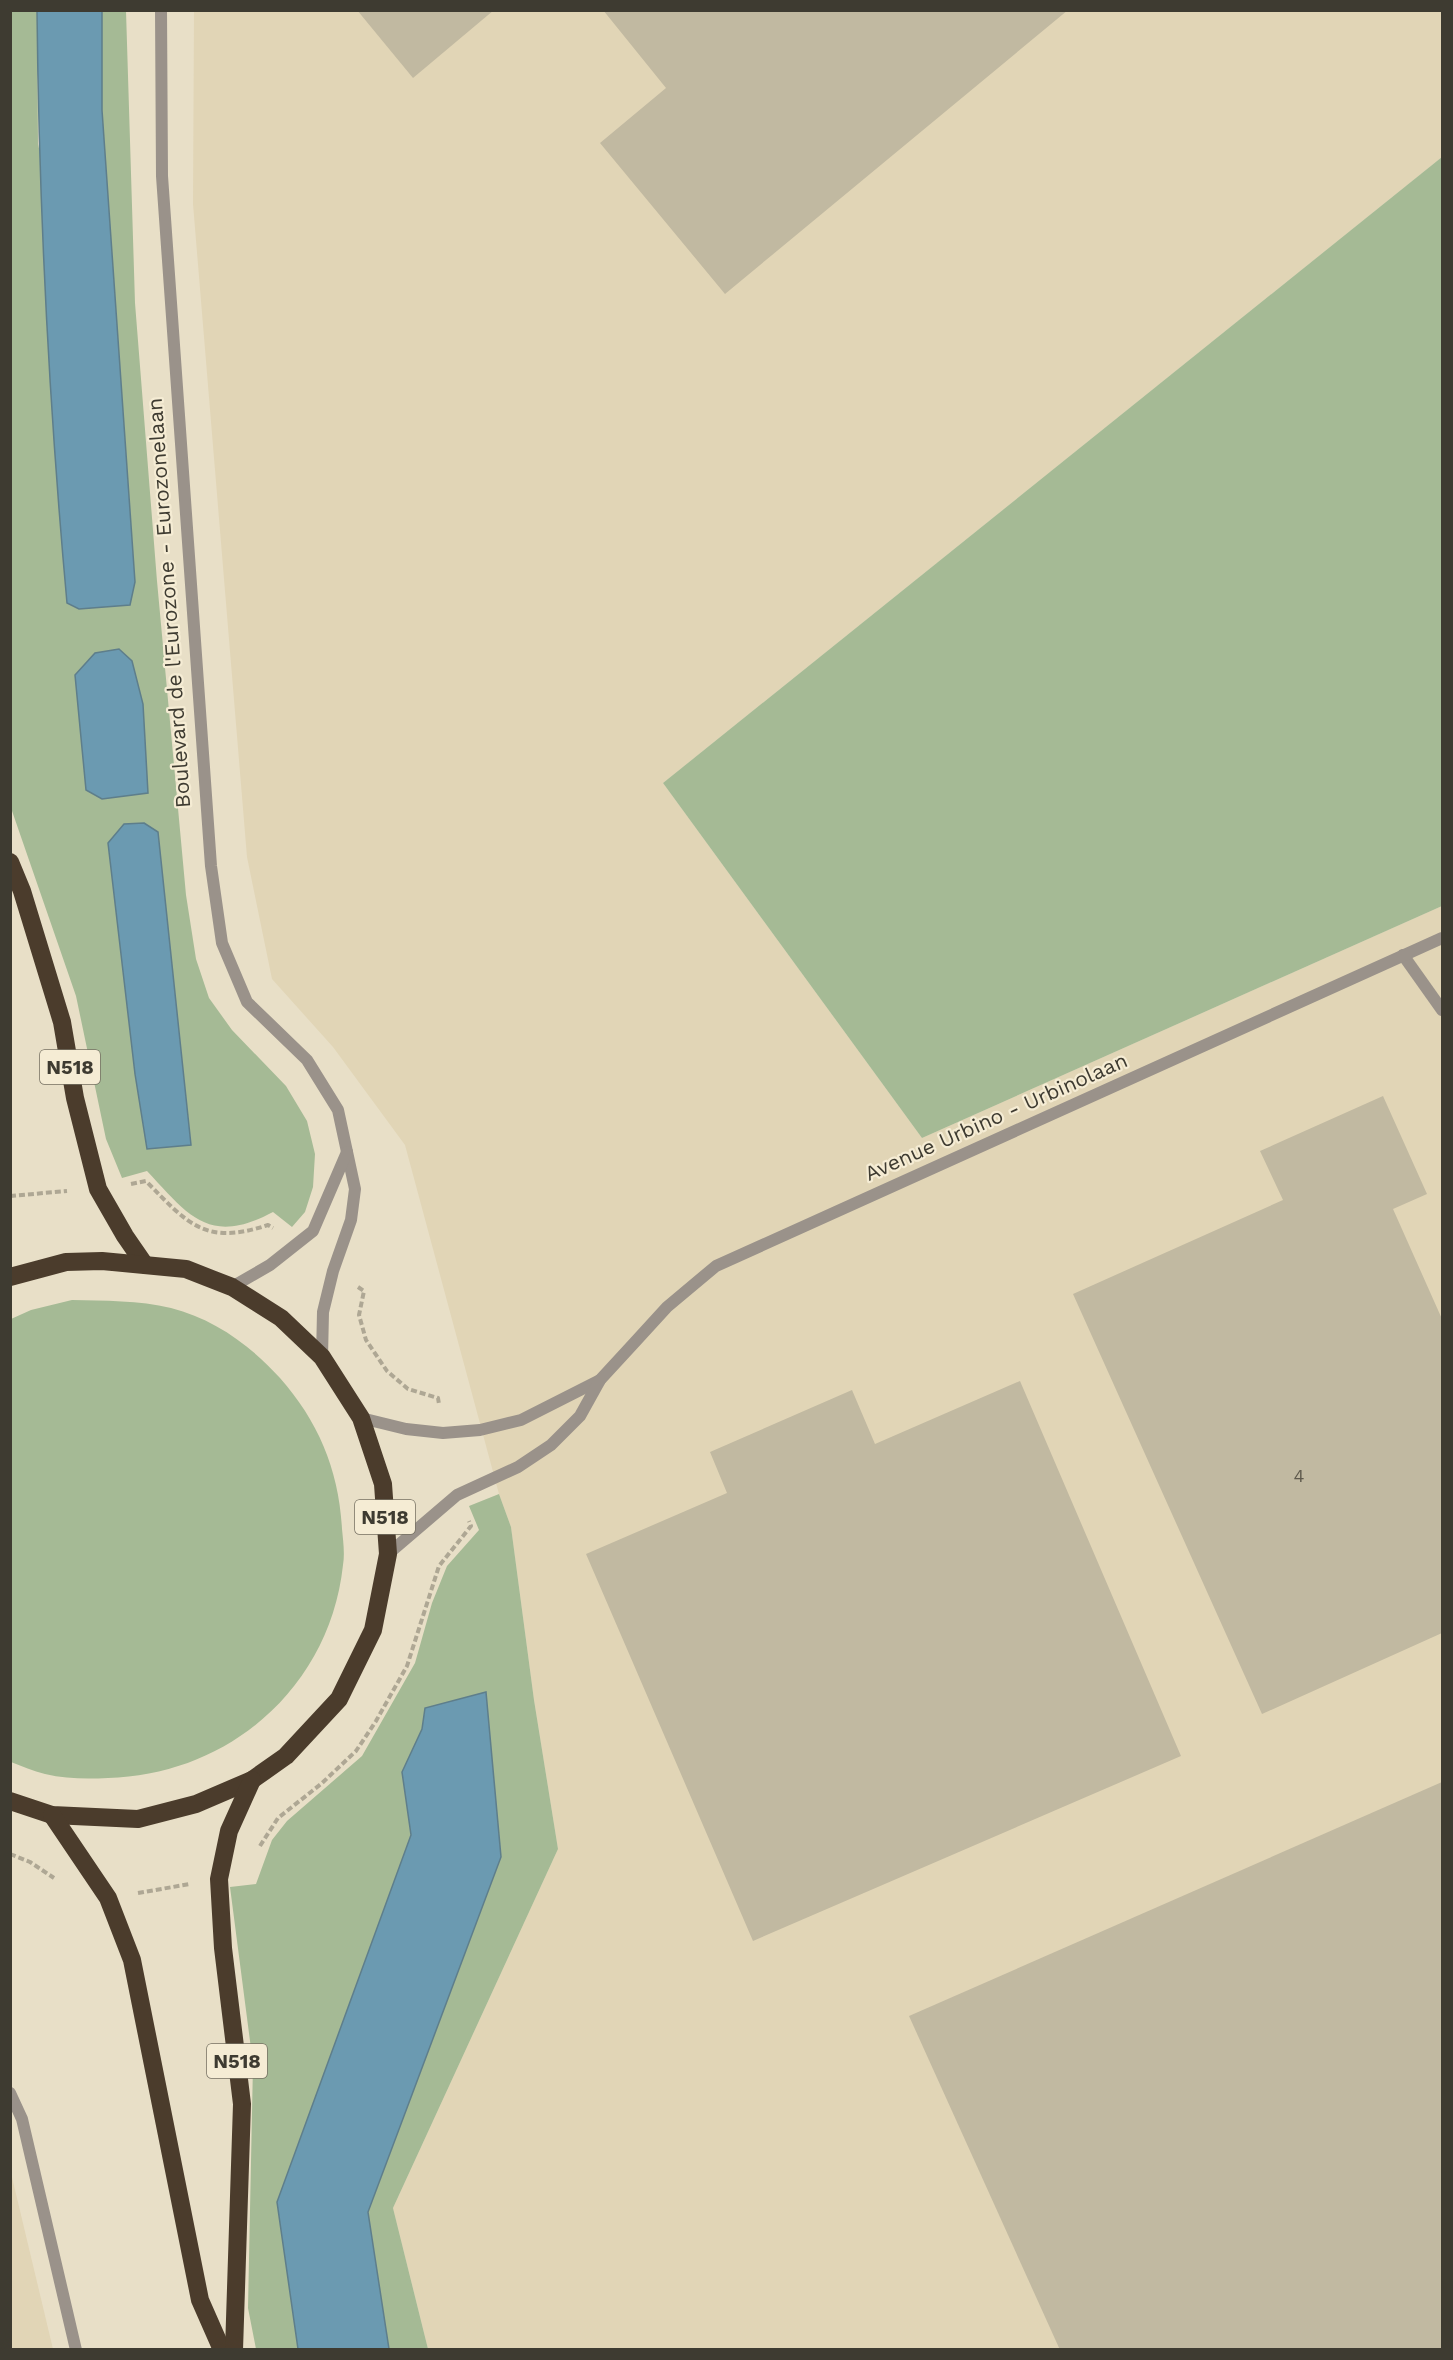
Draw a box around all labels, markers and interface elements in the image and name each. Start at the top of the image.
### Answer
street label: Boulevard de l'Eurozone - Eurozonelaan [142,397,195,809]
street label: Avenue Urbino - Urbinolaan [861,1047,1131,1186]
road number: N518 [40,1050,100,1084]
house number: 4 [1294,1465,1305,1486]
road number: N518 [355,1500,415,1534]
road number: N518 [207,2044,267,2078]

